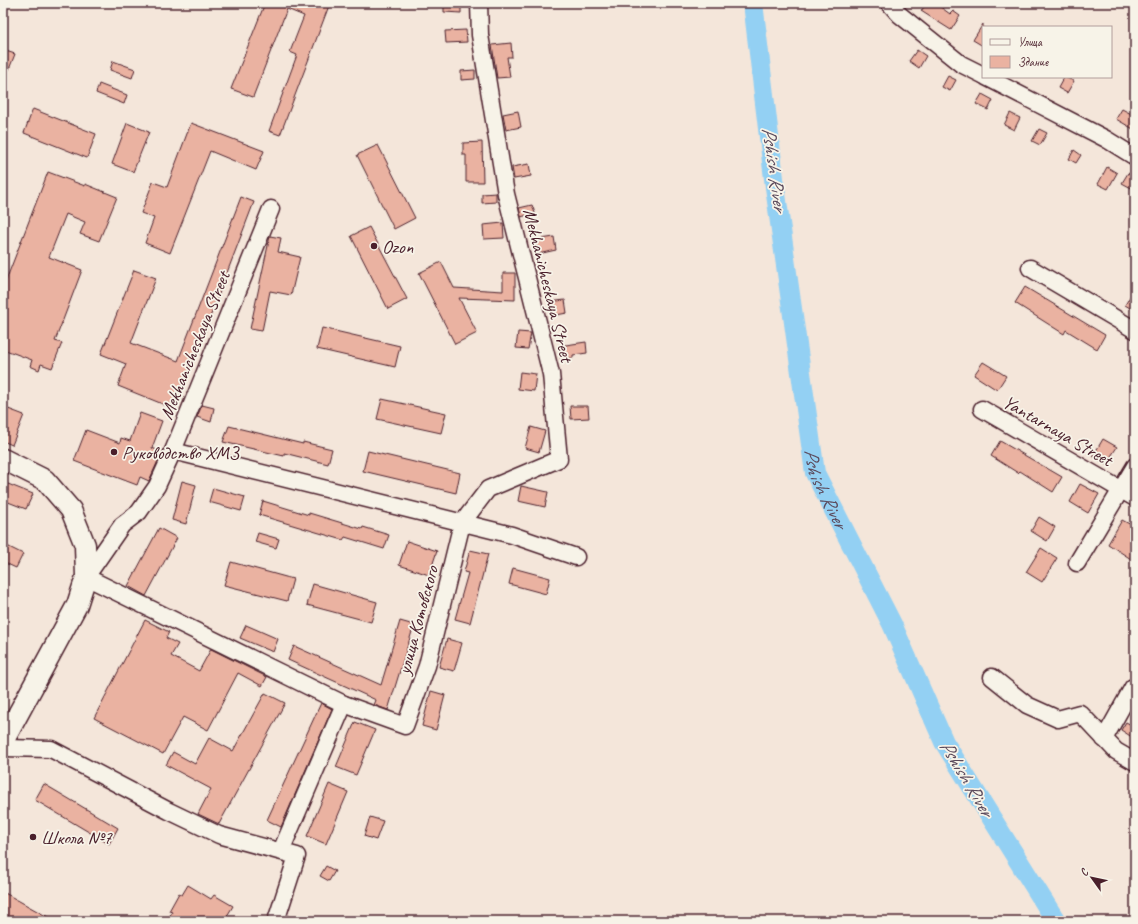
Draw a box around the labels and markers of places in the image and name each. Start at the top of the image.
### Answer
place label: Ozon [382,235,414,259]
marker: Ozon [369,241,379,251]
place label: Руководство ХМЗ [122,441,240,465]
marker: Руководство ХМЗ [109,447,119,457]
place label: Школа №7 [41,826,113,850]
marker: Школа №7 [28,832,38,842]

